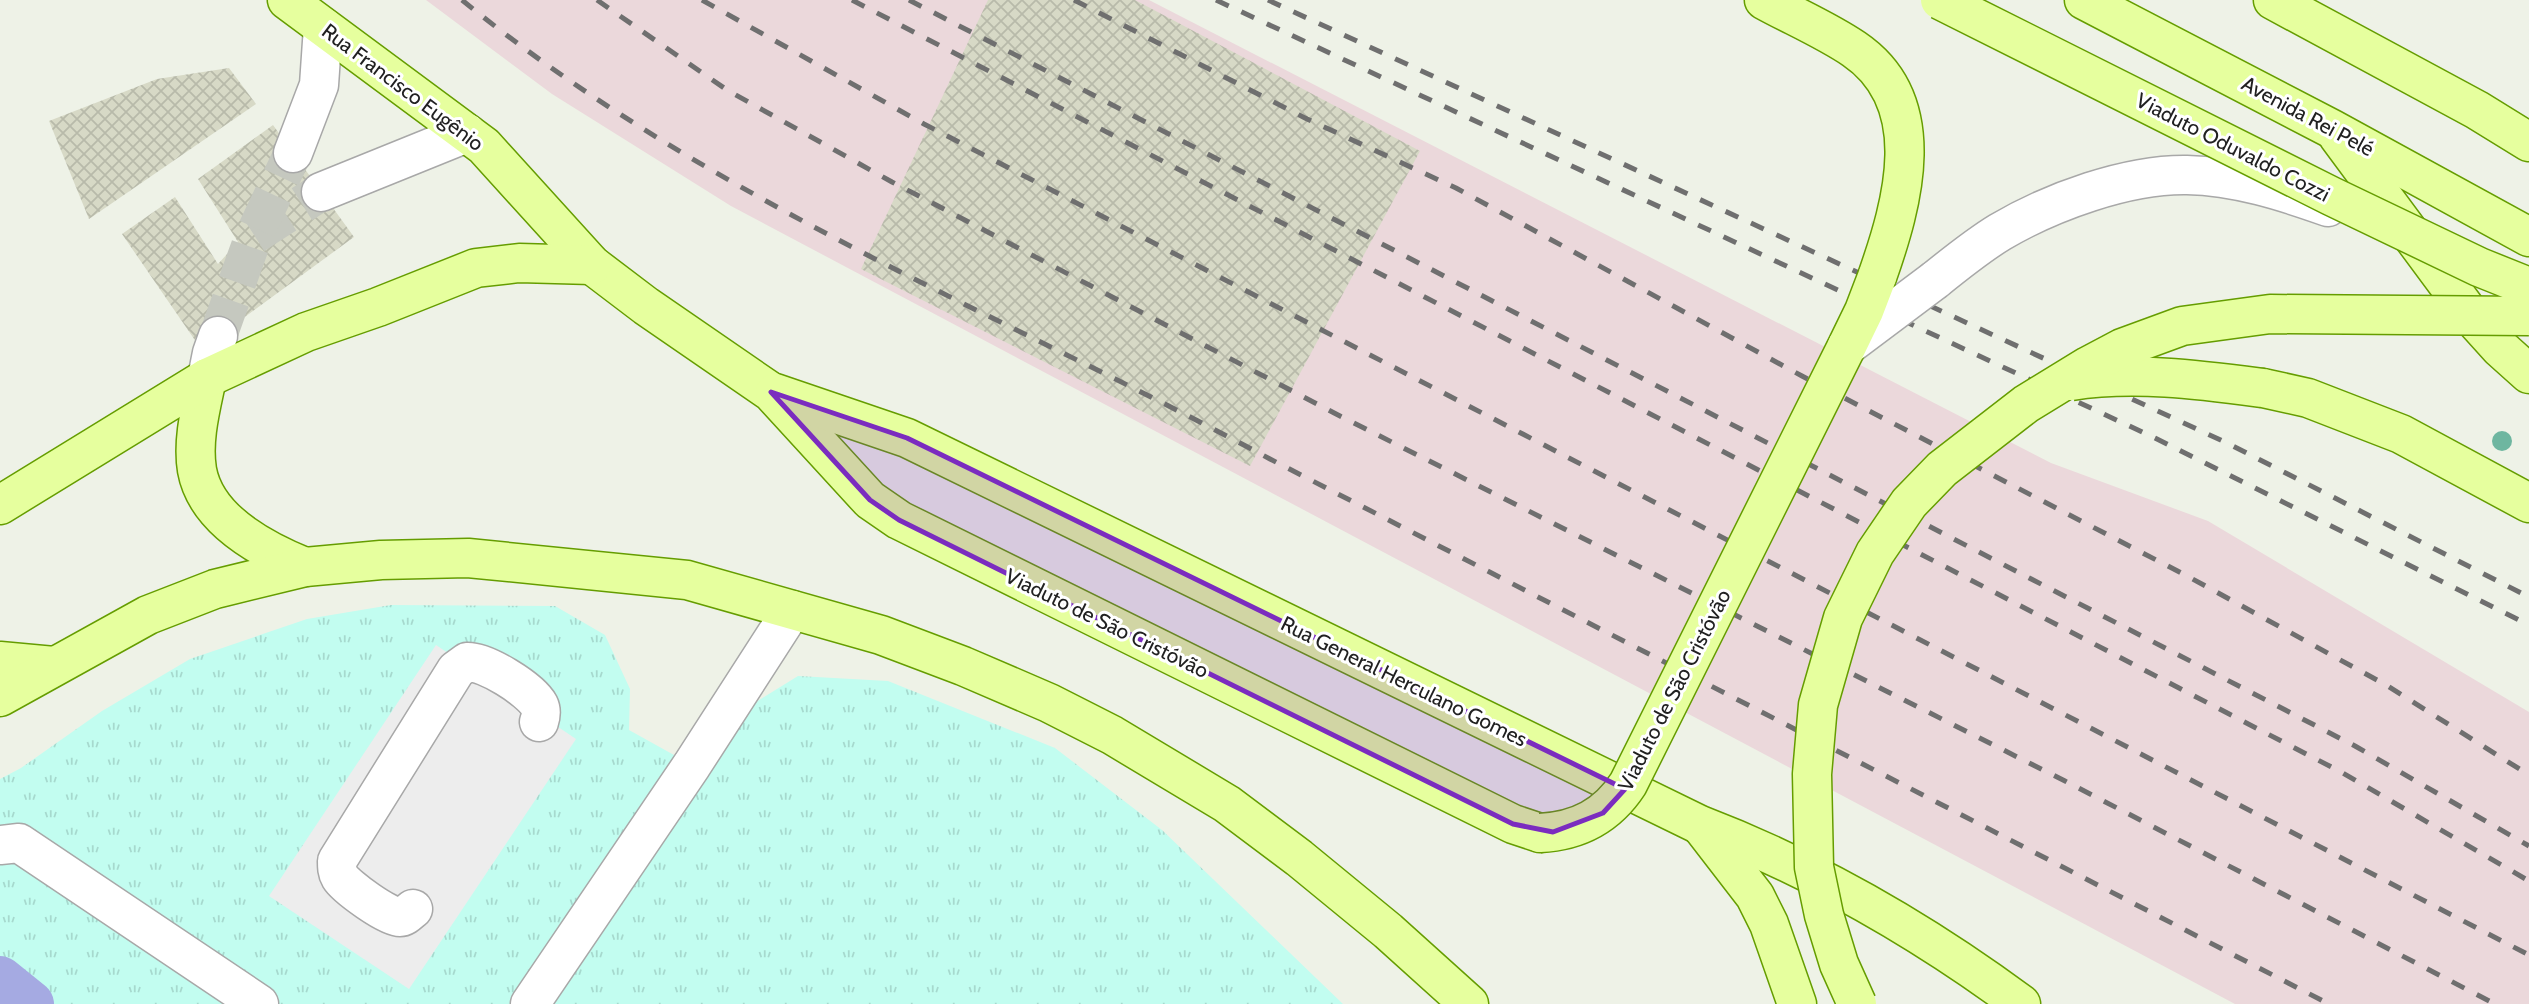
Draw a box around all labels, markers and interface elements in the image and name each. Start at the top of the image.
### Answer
street label: Rua Francisco Eugênio [317,18,489,156]
street label: Avenida Rei Pelé [2238,71,2379,161]
street label: Viaduto Oduvaldo Cozzi [2132,87,2334,207]
street label: Viaduto de São Cristóvão [1001,563,1213,683]
street label: Viaduto de São Cristóvão [1612,585,1736,795]
street label: Rua General Herculano Gomes [1277,611,1531,752]

